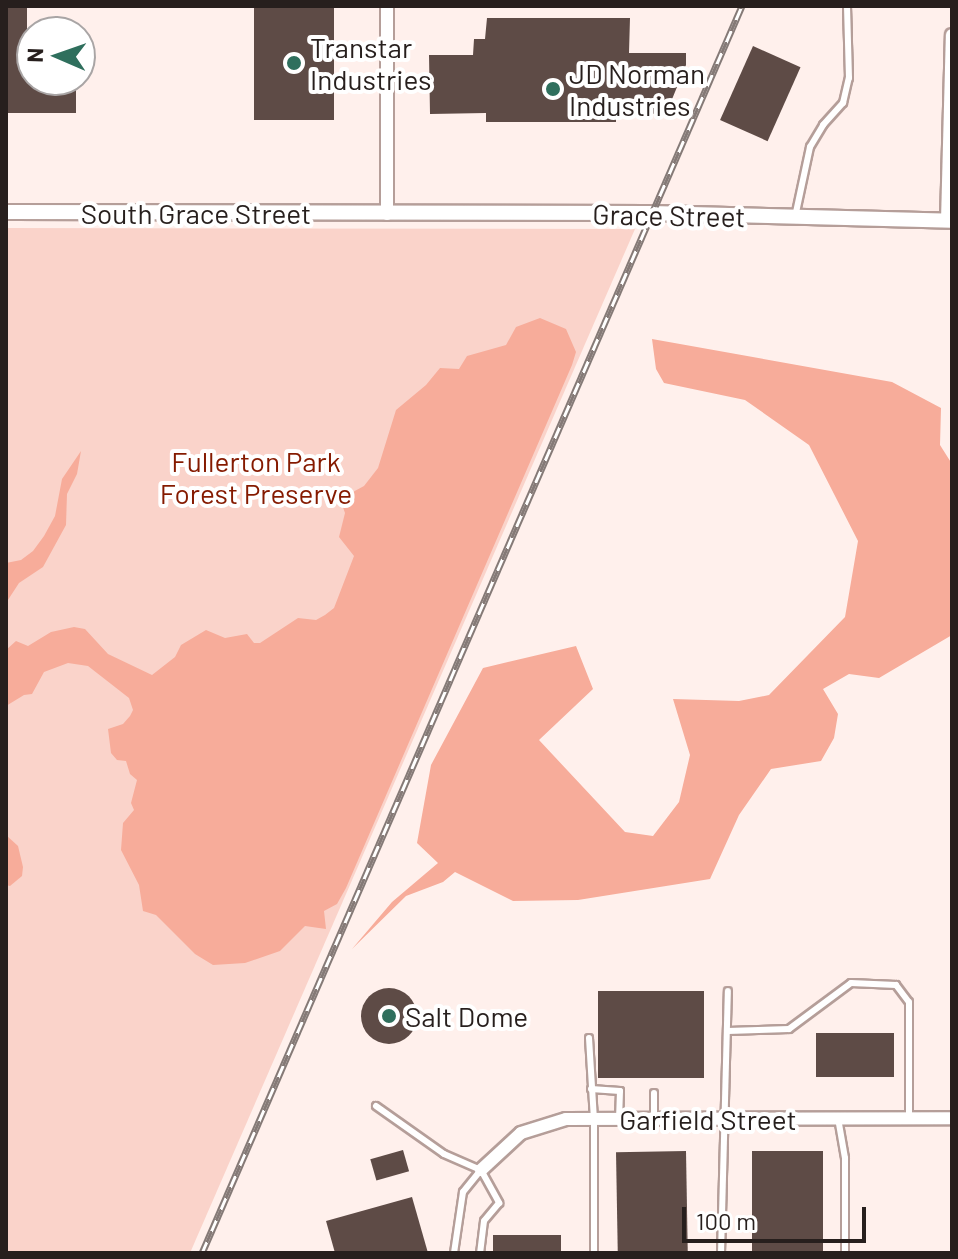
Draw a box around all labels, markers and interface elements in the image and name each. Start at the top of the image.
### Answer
north arrow [16,16,96,96]
place label: Transtar Industries [310,30,432,96]
text: N [21,47,47,63]
marker: Transtar Industries [285,54,303,72]
place label: JD Norman Industries [569,56,705,122]
marker: JD Norman Industries [544,80,562,98]
street label: South Grace Street [81,196,311,230]
street label: Grace Street [592,197,746,233]
park label: Fullerton Park Forest Preserve [160,444,352,510]
place label: Salt Dome [405,999,528,1033]
marker: Salt Dome [380,1007,398,1025]
street label: Garfield Street [619,1102,797,1136]
scale bar [686,1191,870,1241]
text: 100 m [696,1206,756,1235]

